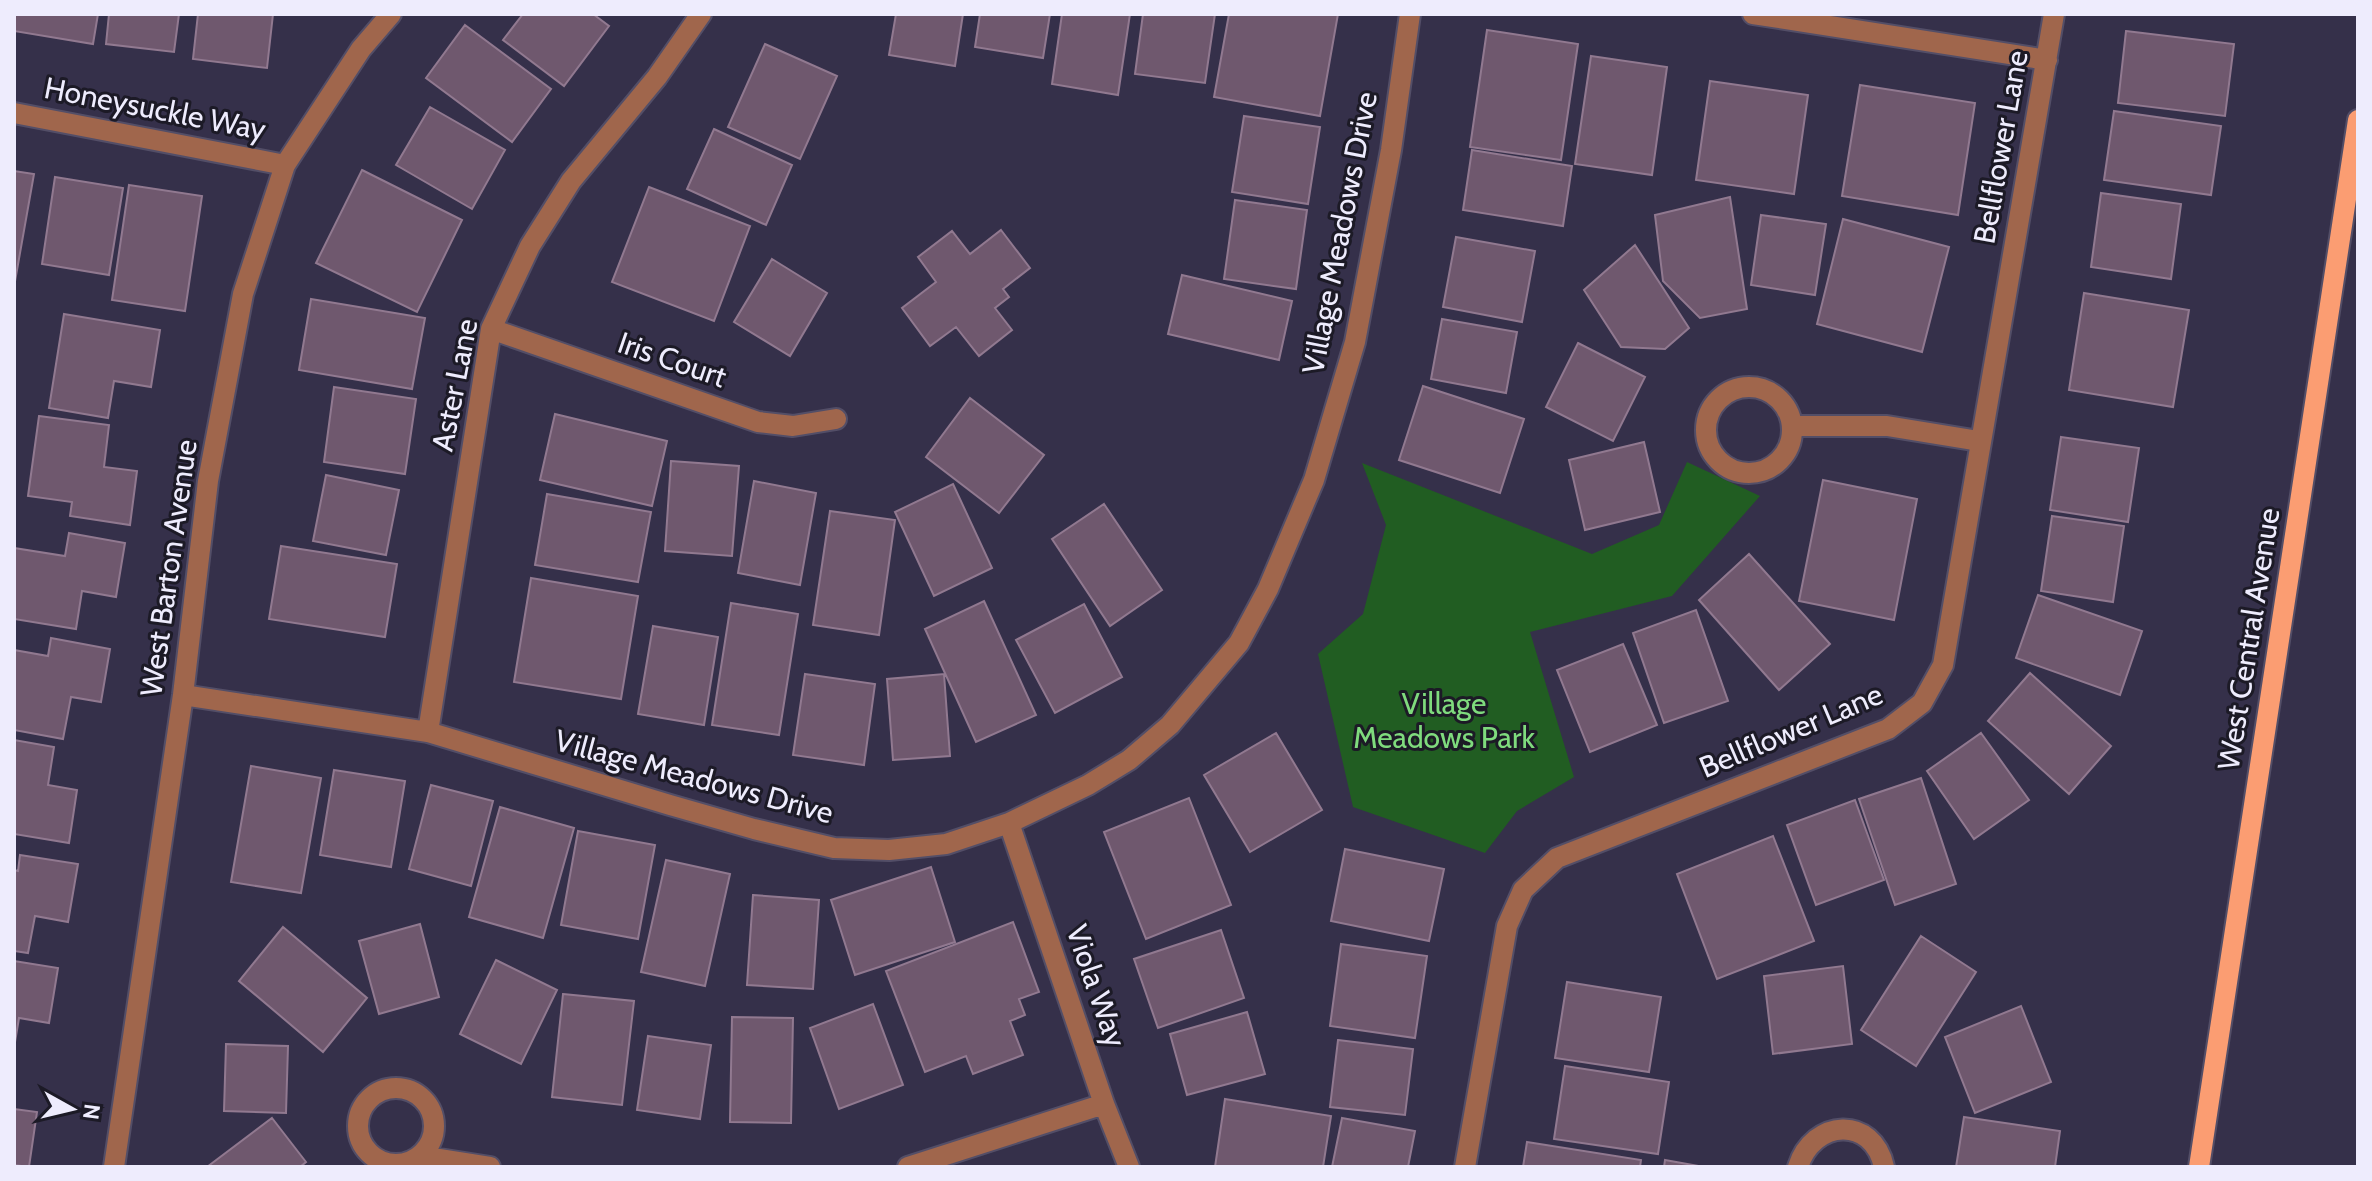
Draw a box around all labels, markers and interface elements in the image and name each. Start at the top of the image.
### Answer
street label: Bellflower Lane [1965,47,2036,246]
street label: Honeysuckle Way [41,69,269,148]
street label: Village Meadows Drive [1294,89,1385,377]
street label: Aster Lane [424,316,485,454]
street label: Iris Court [613,324,731,395]
street label: West Barton Avenue [132,437,205,699]
street label: West Central Avenue [2210,505,2287,772]
street label: Bellflower Lane [1694,675,1888,786]
park label: Village Meadows Park [1353,685,1535,756]
street label: Village Meadows Drive [551,722,837,831]
street label: Viola Way [1058,920,1135,1052]
north arrow [32,1069,112,1149]
text: N [77,1102,106,1121]

